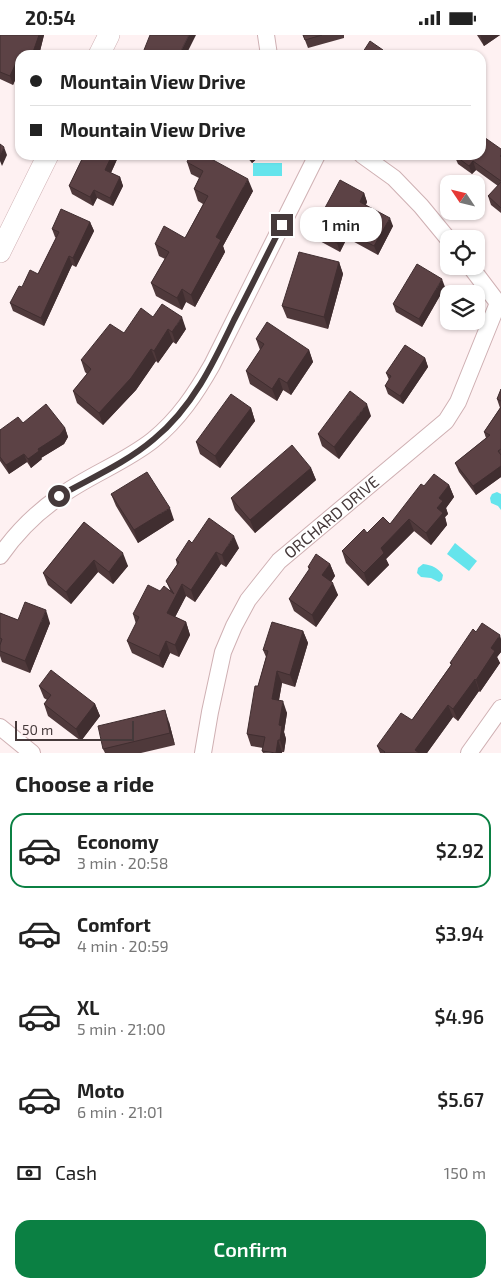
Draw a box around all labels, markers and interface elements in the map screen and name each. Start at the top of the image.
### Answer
text: 20:54 [25,6,76,29]
text: Mountain View Drive [60,70,246,93]
text: Mountain View Drive [60,118,246,141]
north arrow [440,175,485,220]
map controls [440,175,485,330]
callout: 1 min [300,207,382,243]
route end [271,214,293,236]
text: 1 min [322,215,360,234]
button: locate [440,230,485,275]
button: layers [440,285,485,330]
street label: ORCHARD DRIVE [280,471,382,562]
route start [48,485,70,507]
scale bar [15,718,134,741]
text: 50 m [22,721,53,738]
text: Choose a ride [15,770,154,796]
icon: car [17,828,62,873]
text: Economy [77,830,159,853]
text: $2.92 [436,839,484,862]
text: 3 min · 20:58 [77,853,168,872]
icon: car [17,911,62,956]
text: Comfort [77,913,151,936]
text: $3.94 [435,922,484,945]
text: 4 min · 20:59 [77,936,169,955]
icon: car [17,994,62,1039]
text: XL [77,996,99,1019]
text: $4.96 [435,1005,484,1028]
text: 5 min · 21:00 [77,1019,166,1038]
icon: car [17,1077,62,1122]
text: Moto [77,1079,125,1102]
text: $5.67 [437,1088,484,1111]
text: 6 min · 21:01 [77,1102,163,1121]
icon: cash [15,1159,43,1187]
text: Cash [55,1161,97,1184]
text: 150 m [444,1163,486,1182]
button: Confirm [15,1220,486,1278]

